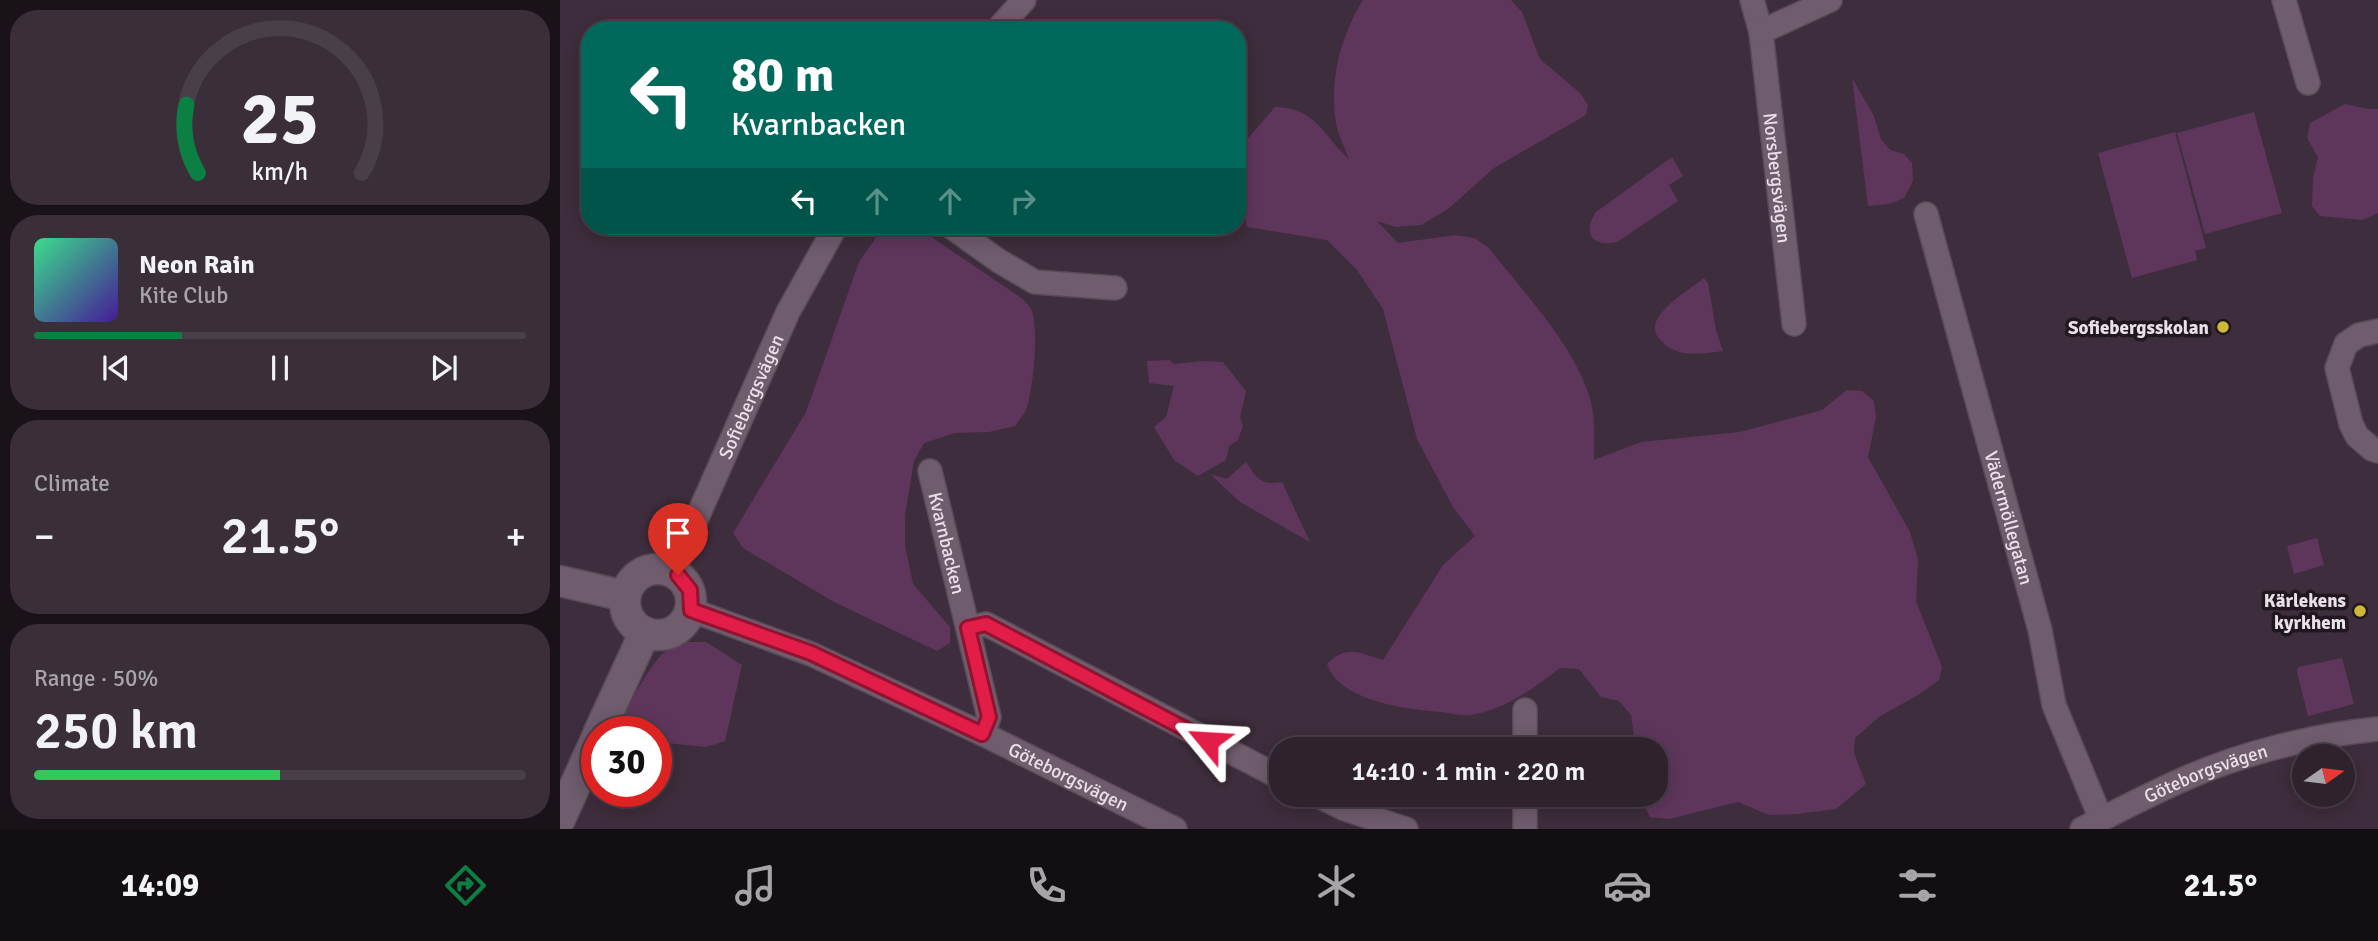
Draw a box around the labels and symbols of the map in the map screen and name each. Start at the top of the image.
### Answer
street label: Norsbergsvägen [1757,112,1796,244]
place label: Sofiebergsskolan [2068,316,2209,340]
marker: Sofiebergsskolan [2215,319,2231,335]
street label: Sofiebergsvägen [714,331,790,463]
street label: Vädermöllegatan [1979,448,2038,588]
street label: Kvarnbacken [922,490,970,597]
pin [648,503,708,575]
place label: Kärlekens kyrkhem [2264,589,2346,635]
marker: Kärlekens kyrkhem [2352,603,2368,619]
position arrow [1171,704,1245,778]
speed limit sign: 30 [581,716,672,807]
street label: Göteborgsvägen [1004,737,1132,817]
street label: Göteborgsvägen [2140,739,2270,809]
north arrow [2292,744,2356,807]

